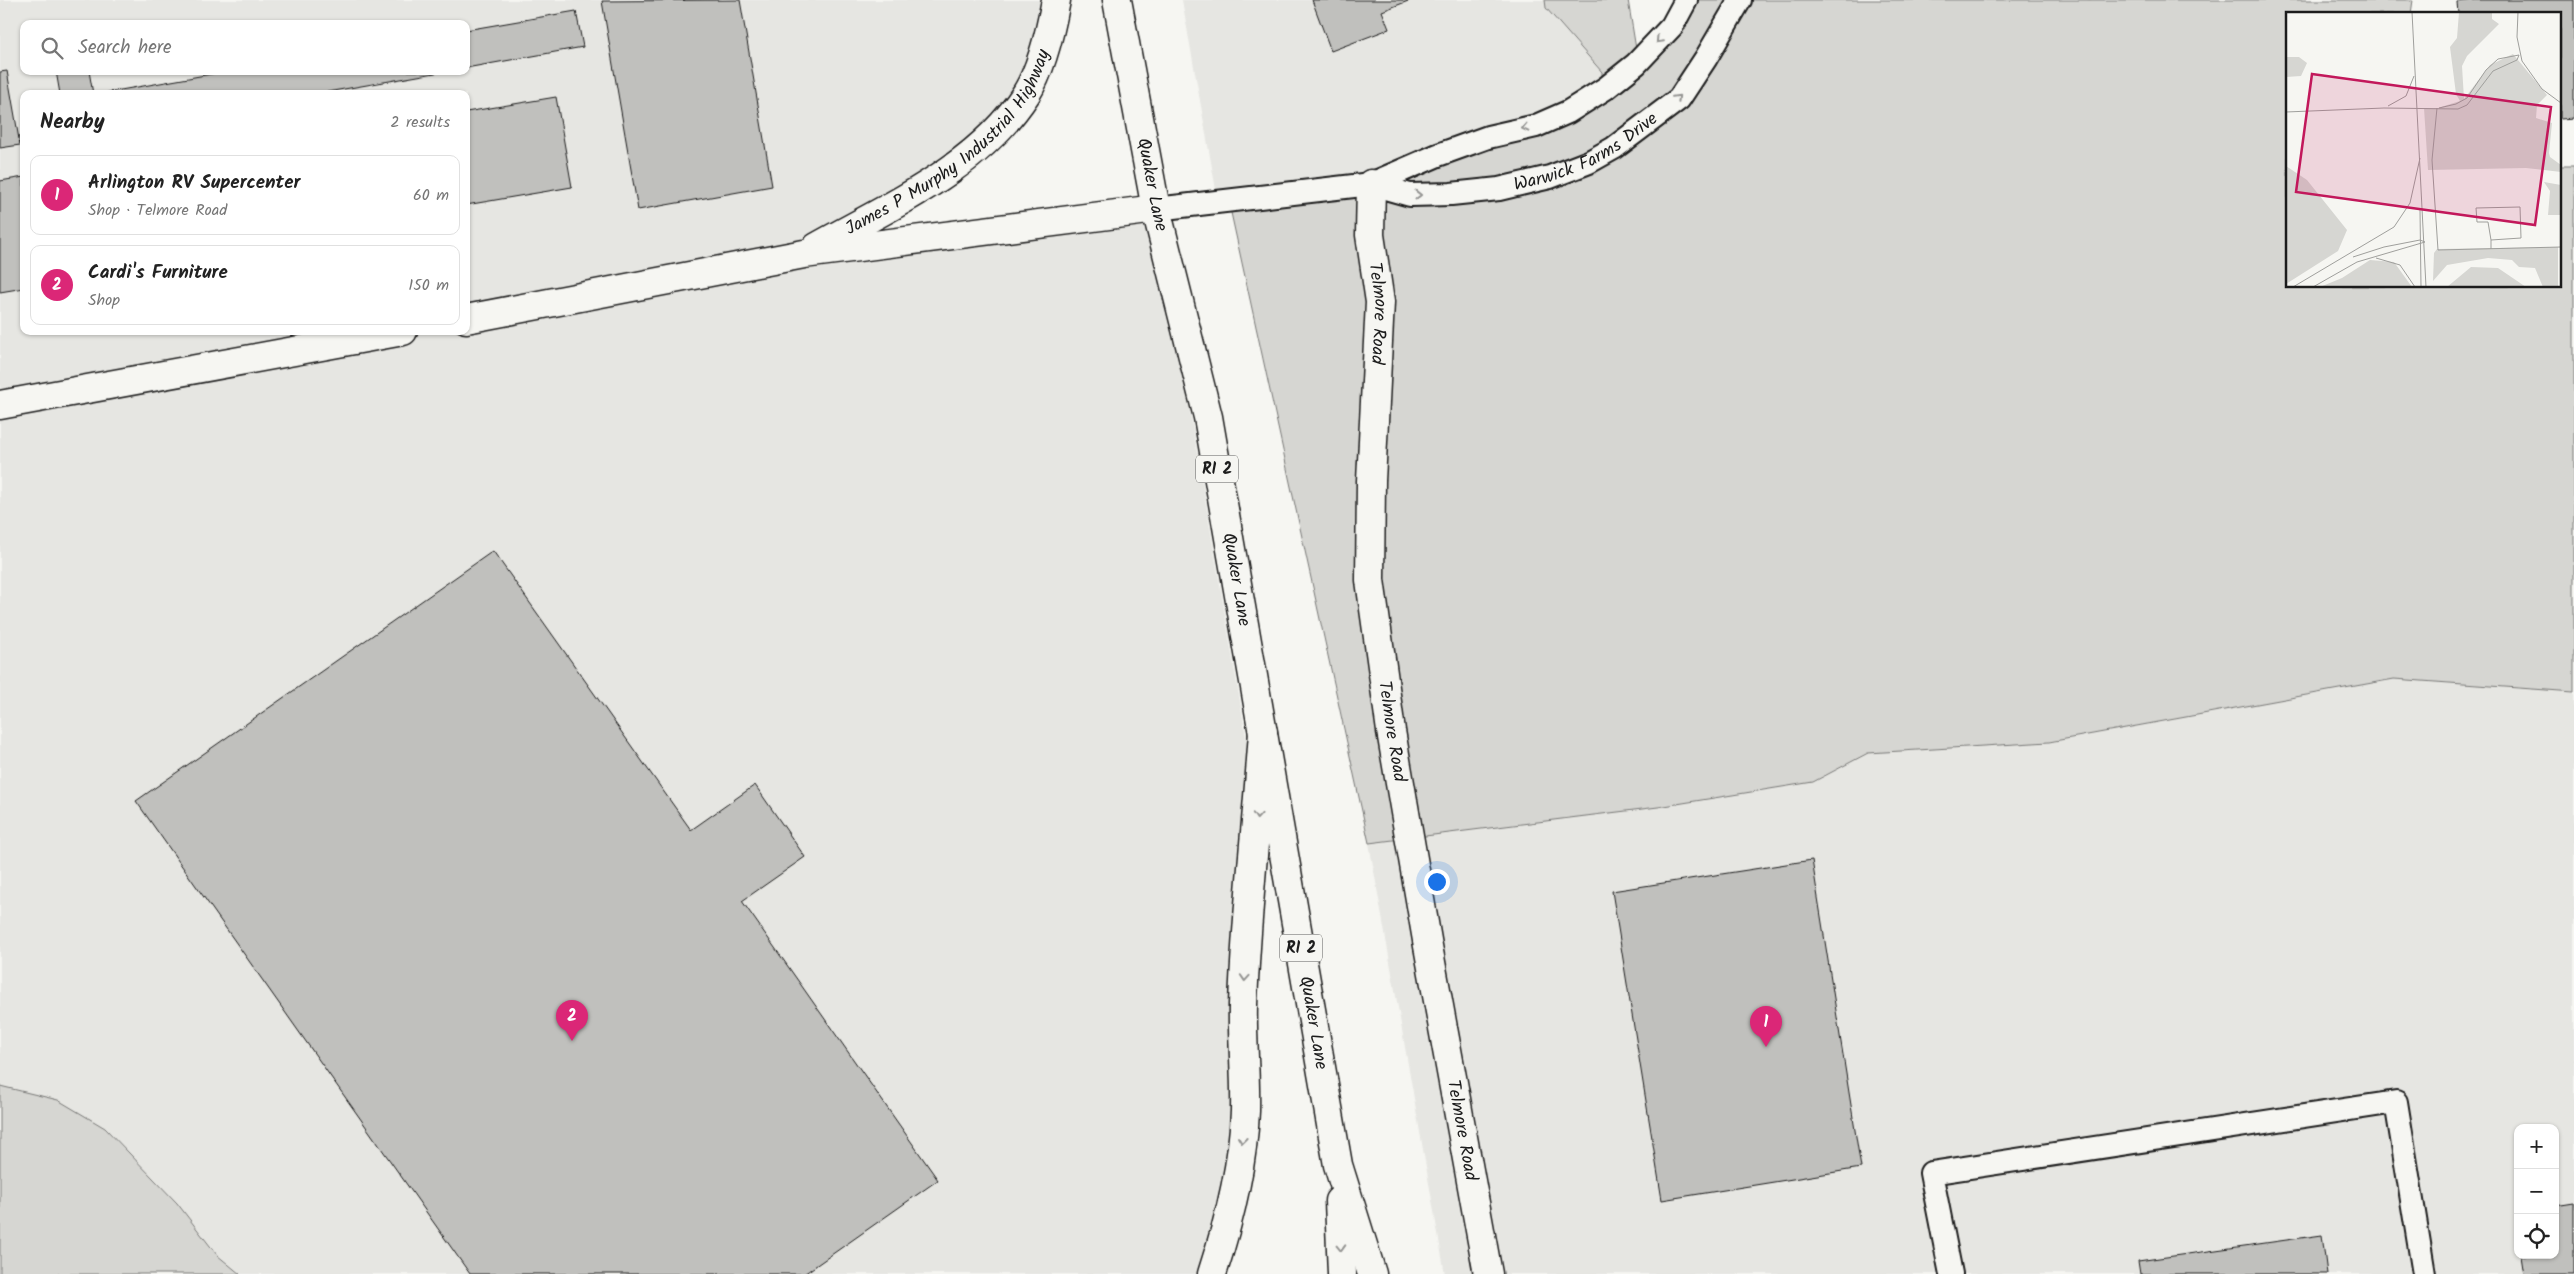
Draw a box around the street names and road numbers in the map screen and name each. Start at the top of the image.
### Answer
street label: James P Murphy Industrial Highway [840,45,1058,243]
street label: Warwick Farms Drive [1511,105,1664,200]
street label: Quaker Lane [1129,136,1176,234]
street label: Telmore Road [1360,261,1395,366]
road number: RI 2 [1196,456,1238,482]
street label: Quaker Lane [1214,531,1259,629]
street label: Telmore Road [1370,679,1414,785]
road number: RI 2 [1280,934,1322,961]
street label: Quaker Lane [1291,974,1336,1072]
street label: Telmore Road [1438,1078,1485,1184]

